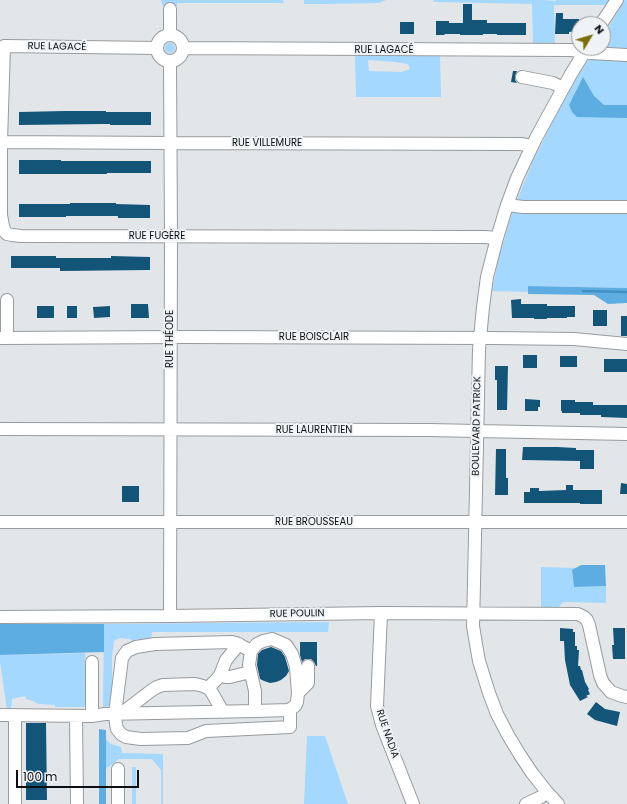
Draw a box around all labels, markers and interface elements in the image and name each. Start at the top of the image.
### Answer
north arrow [571,16,611,56]
text: N [591,21,609,37]
street label: RUE LAGACÉ [27,40,87,54]
street label: RUE LAGACÉ [354,44,414,56]
street label: RUE VILLEMURE [232,137,302,149]
street label: RUE FUGÈRE [129,230,185,242]
street label: RUE THÉODE [164,310,176,368]
street label: RUE BOISCLAIR [279,331,349,343]
street label: BOULEVARD PATRICK [470,376,484,476]
street label: RUE LAURENTIEN [276,424,352,436]
street label: RUE BROUSSEAU [275,516,353,528]
street label: RUE POULIN [269,608,325,620]
street label: RUE NADIA [373,708,401,760]
scale bar [18,762,141,788]
text: 100 m [23,768,57,785]

